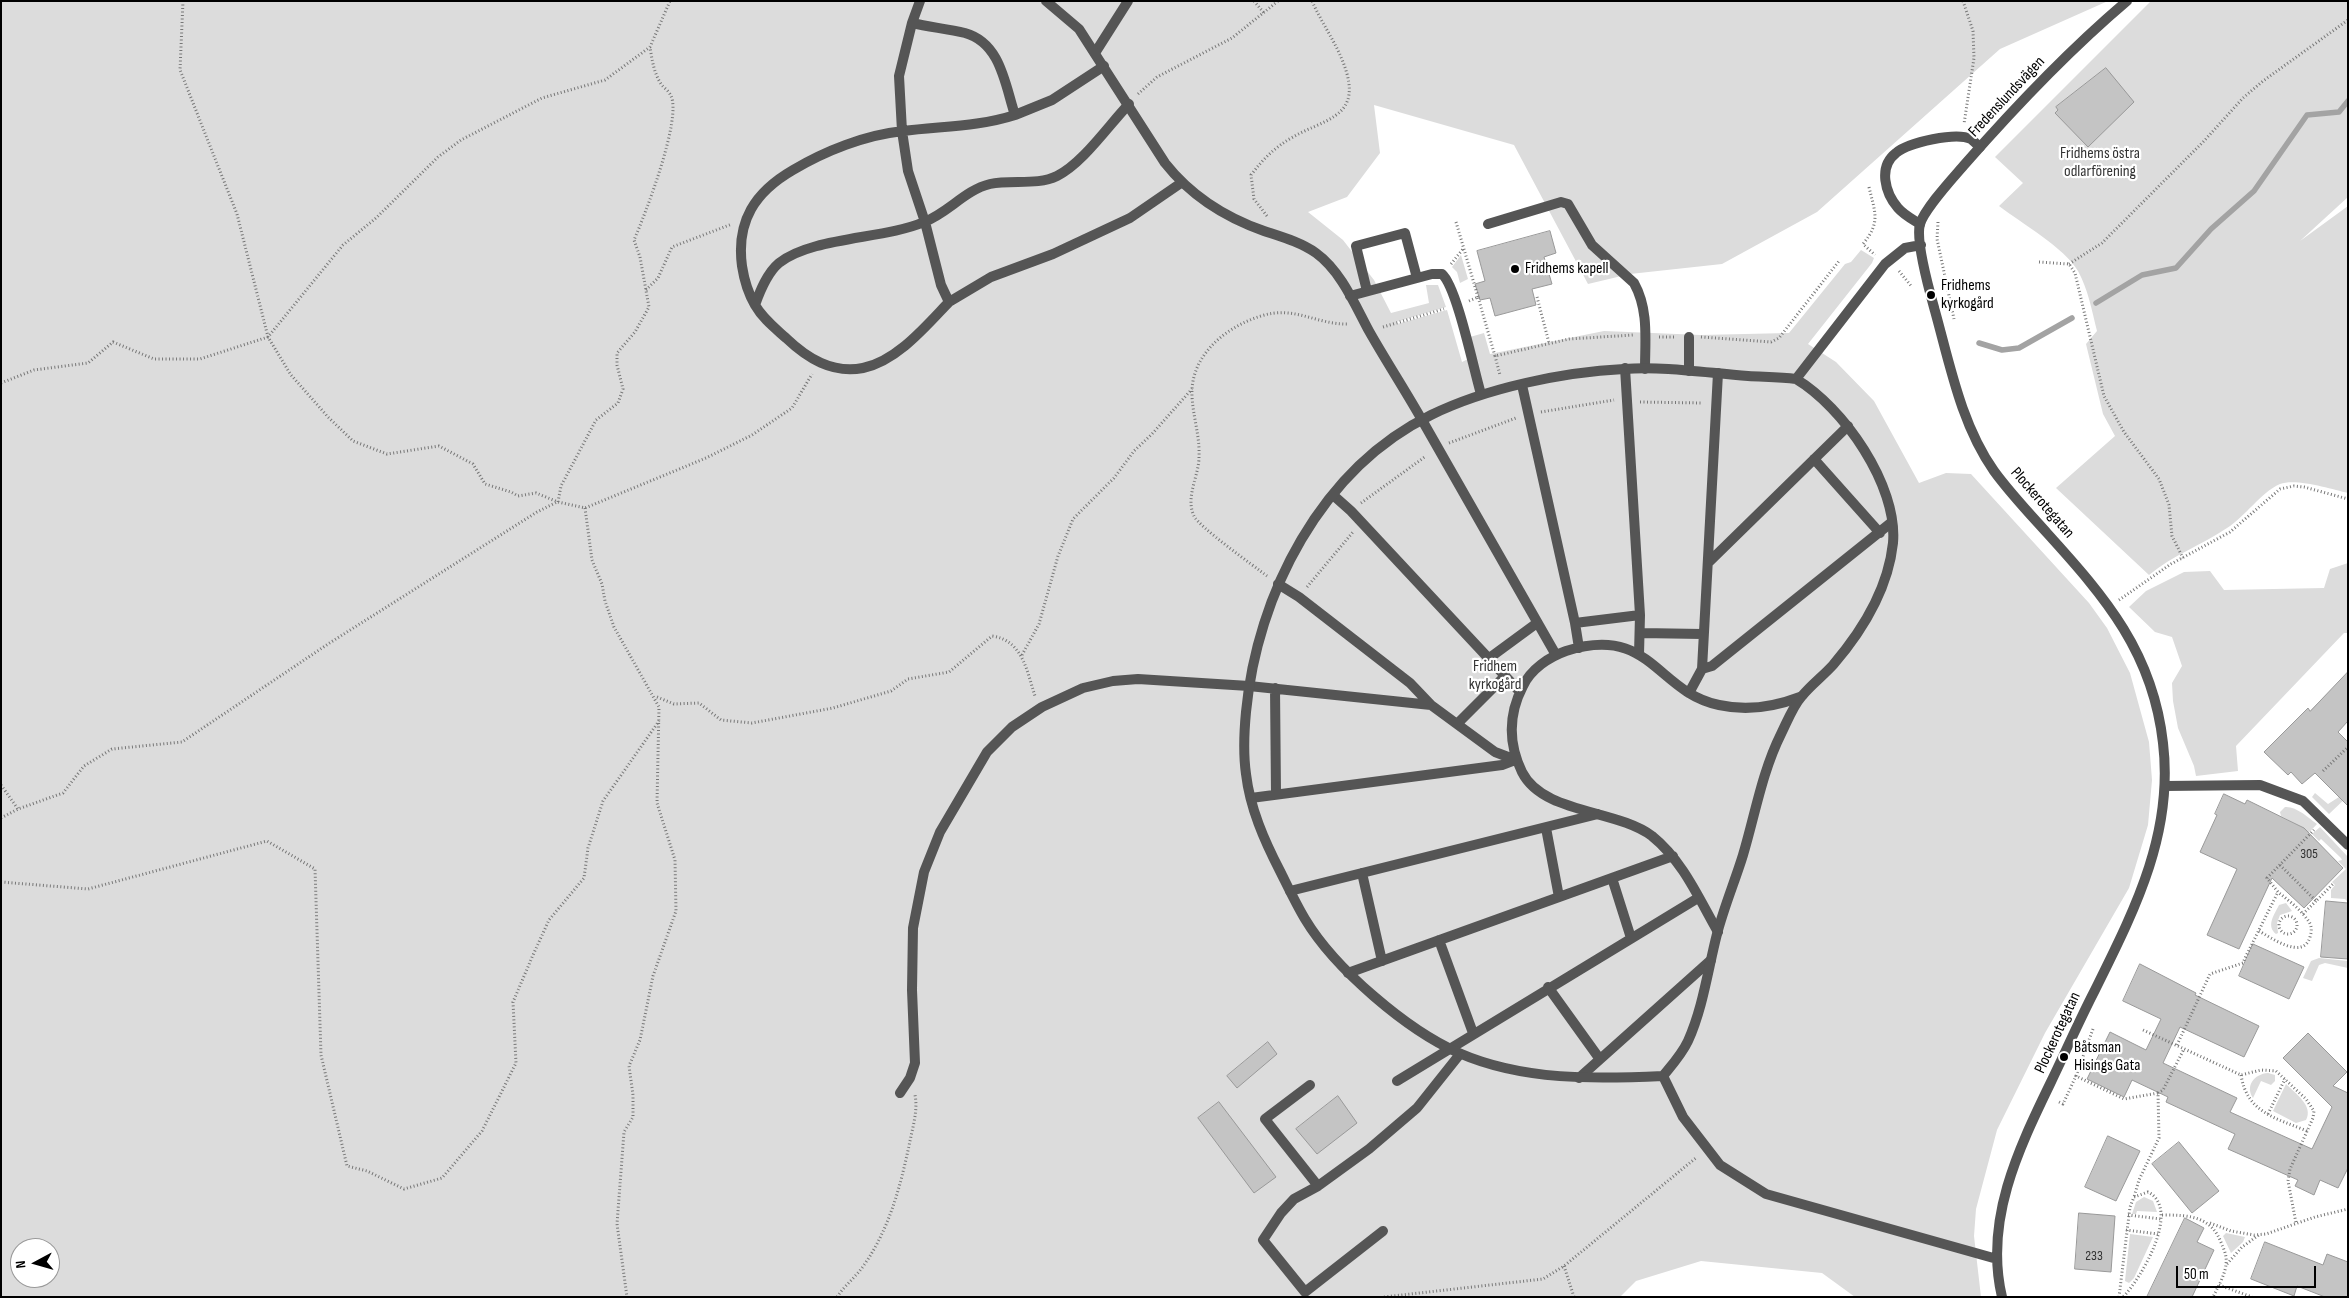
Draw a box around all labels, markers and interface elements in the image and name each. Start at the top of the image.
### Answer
street label: Fredenslundsvägen [1965,53,2049,141]
park label: Fridhems östra odlarförening [2060,144,2140,182]
place label: Fridhems kapell [1525,259,1608,279]
marker: Fridhems kapell [1509,263,1521,275]
place label: Fridhems kyrkogård [1941,276,1994,314]
marker: Fridhems kyrkogård [1925,289,1937,301]
street label: Plockerotegatan [2006,464,2078,542]
park label: Fridhem kyrkogård [1469,657,1521,695]
house number: 305 [2300,846,2318,862]
street label: Plockerotegatan [2031,989,2085,1077]
place label: Båtsman Hisings Gata [2074,1038,2140,1076]
marker: Båtsman Hisings Gata [2058,1051,2070,1063]
north arrow [10,1238,60,1288]
house number: 233 [2085,1248,2103,1264]
scale bar [2179,1256,2319,1288]
text: N [12,1260,29,1269]
text: 50 m [2184,1265,2209,1284]

